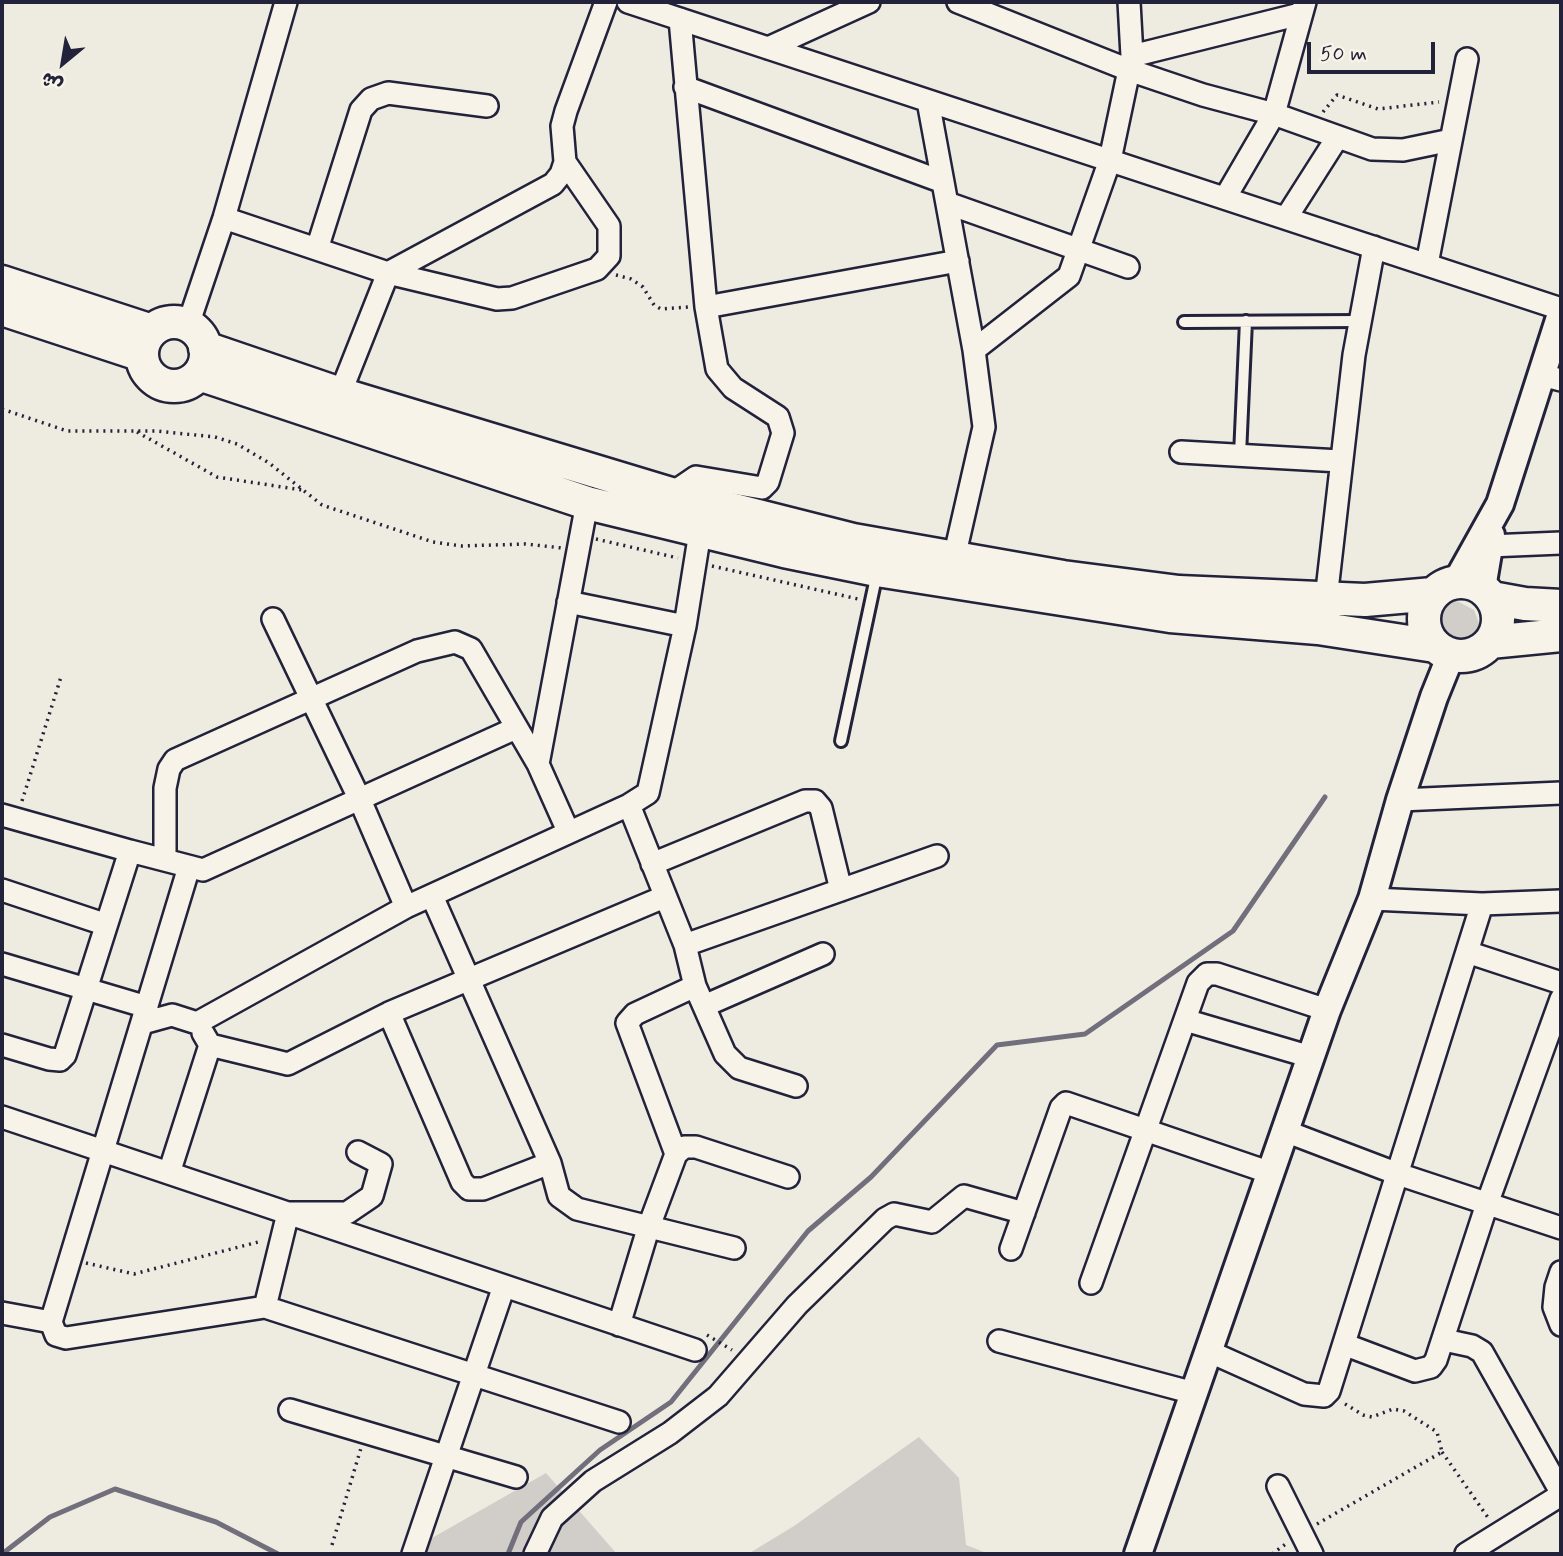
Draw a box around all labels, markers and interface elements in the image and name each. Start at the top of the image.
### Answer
north arrow [28,28,98,98]
scale bar [1311,28,1439,72]
text: 50 m [1320,40,1367,68]
text: ش [37,66,68,98]

